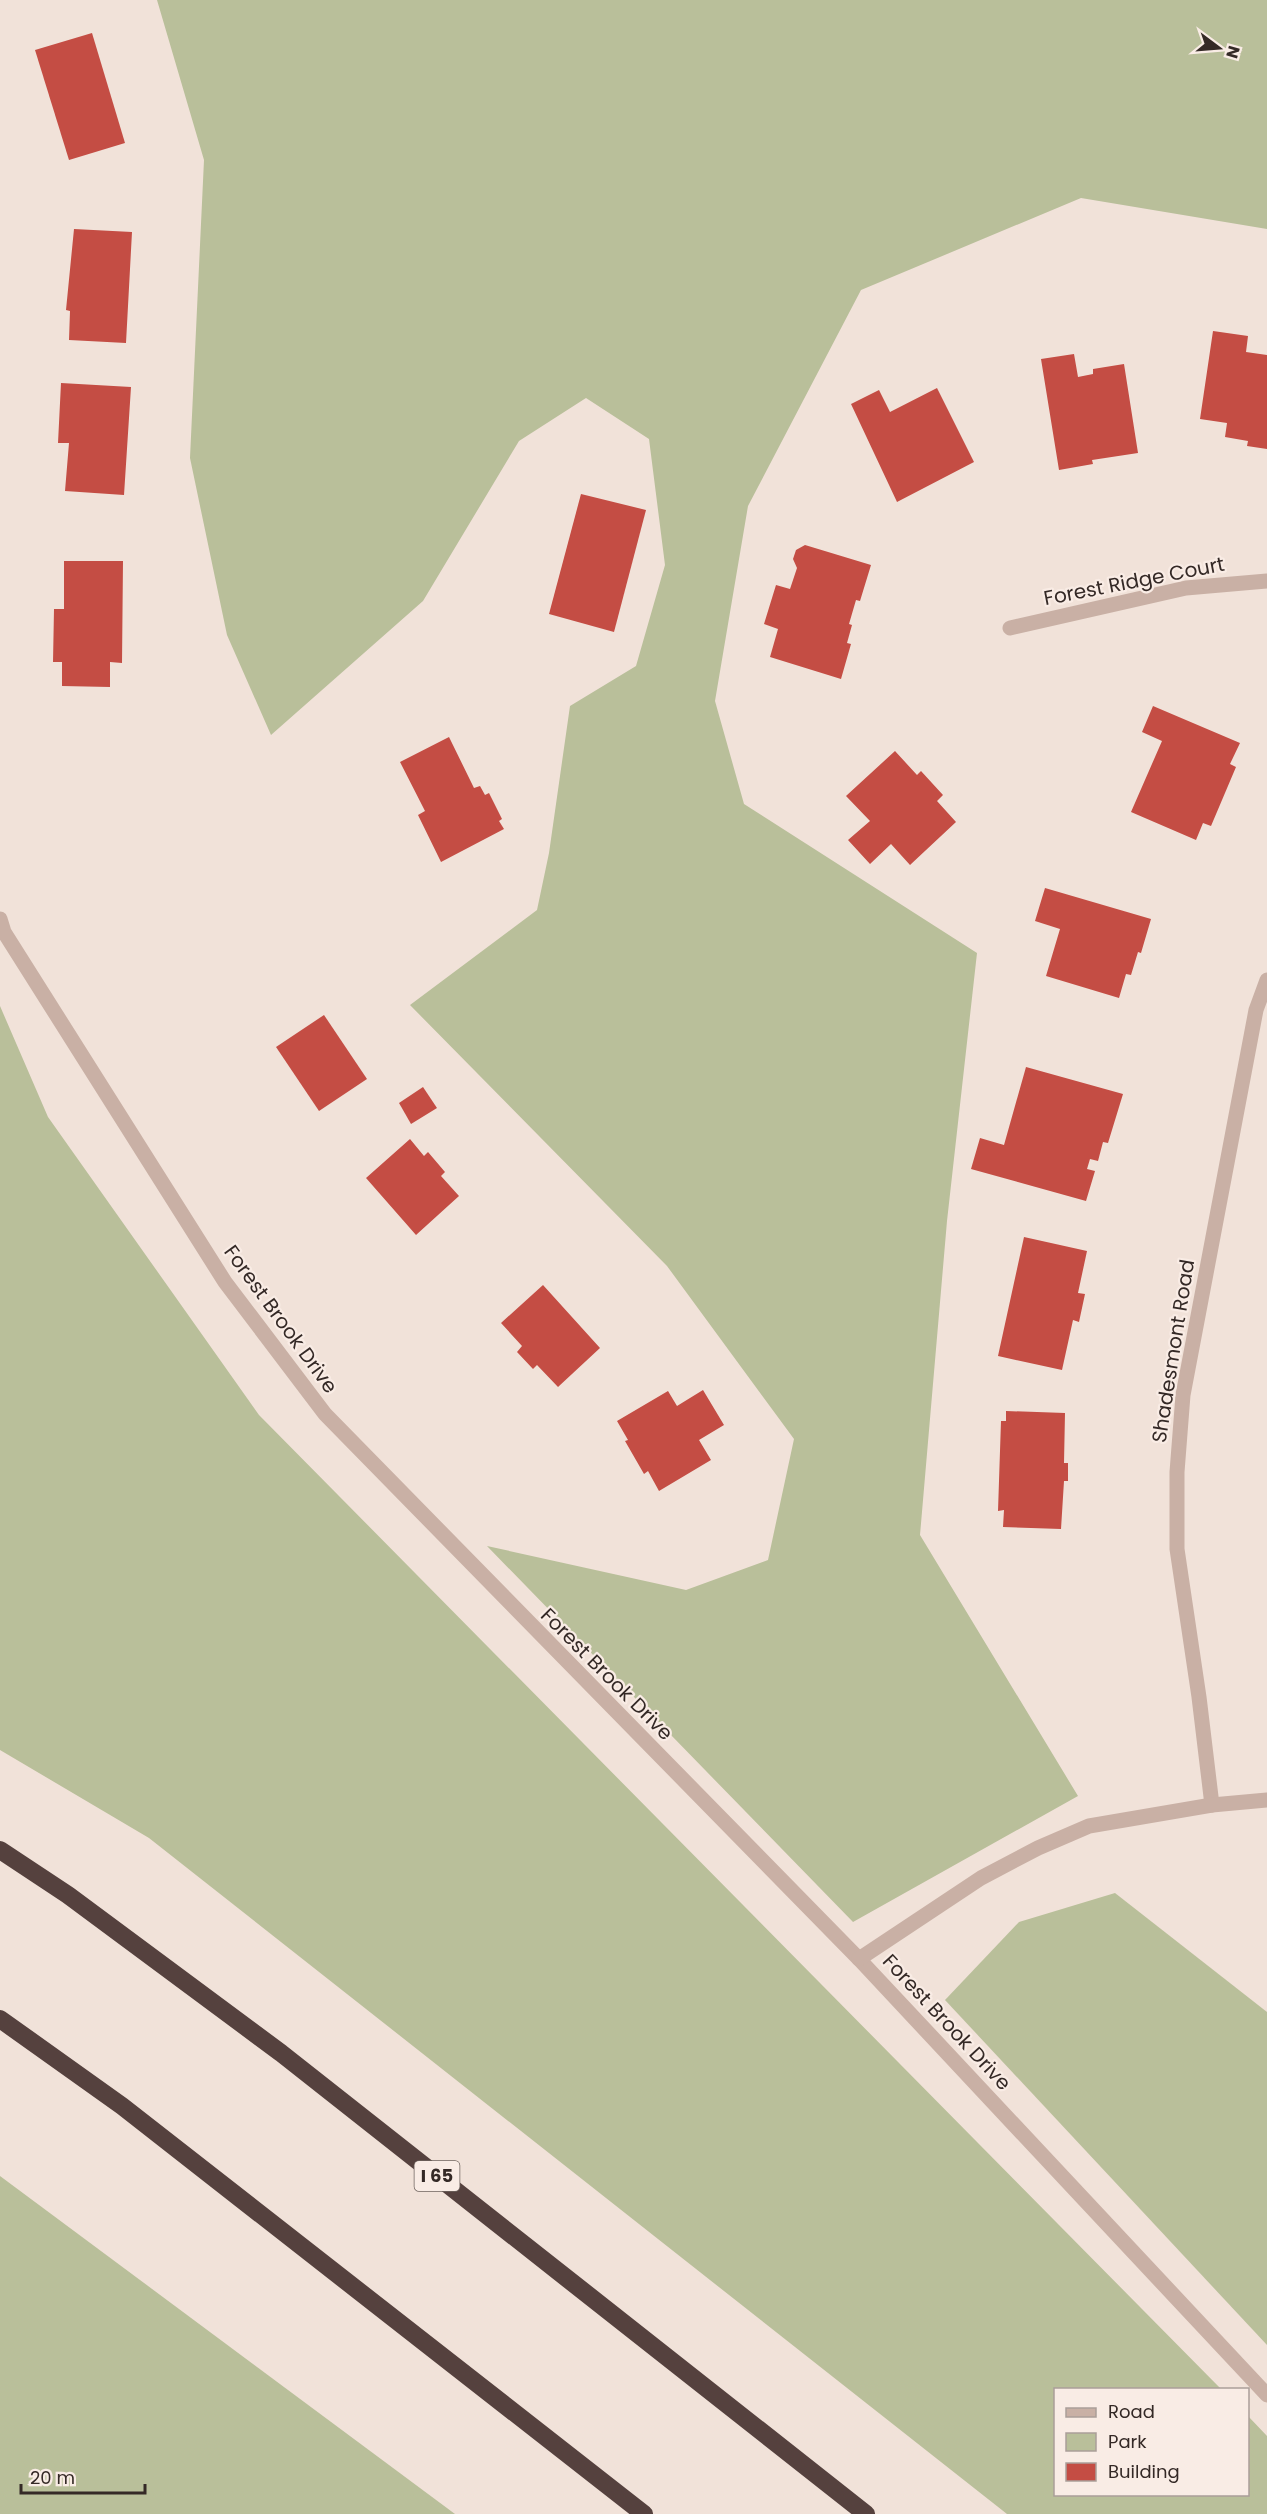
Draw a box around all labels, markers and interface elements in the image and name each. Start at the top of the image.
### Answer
north arrow [1189,18,1249,78]
text: N [1220,43,1246,61]
street label: Forest Ridge Court [1041,550,1227,612]
street label: Forest Brook Drive [218,1239,344,1399]
street label: Shadesmont Road [1145,1257,1201,1445]
street label: Forest Brook Drive [535,1602,679,1746]
street label: Forest Brook Drive [876,1948,1018,2096]
road number: I 65 [414,2161,460,2191]
legend [1054,2388,1249,2496]
text: Road [1108,2399,1155,2424]
text: Park [1108,2429,1147,2454]
scale bar [21,2457,146,2495]
text: Building [1108,2459,1180,2484]
text: 20 m [30,2465,75,2490]

